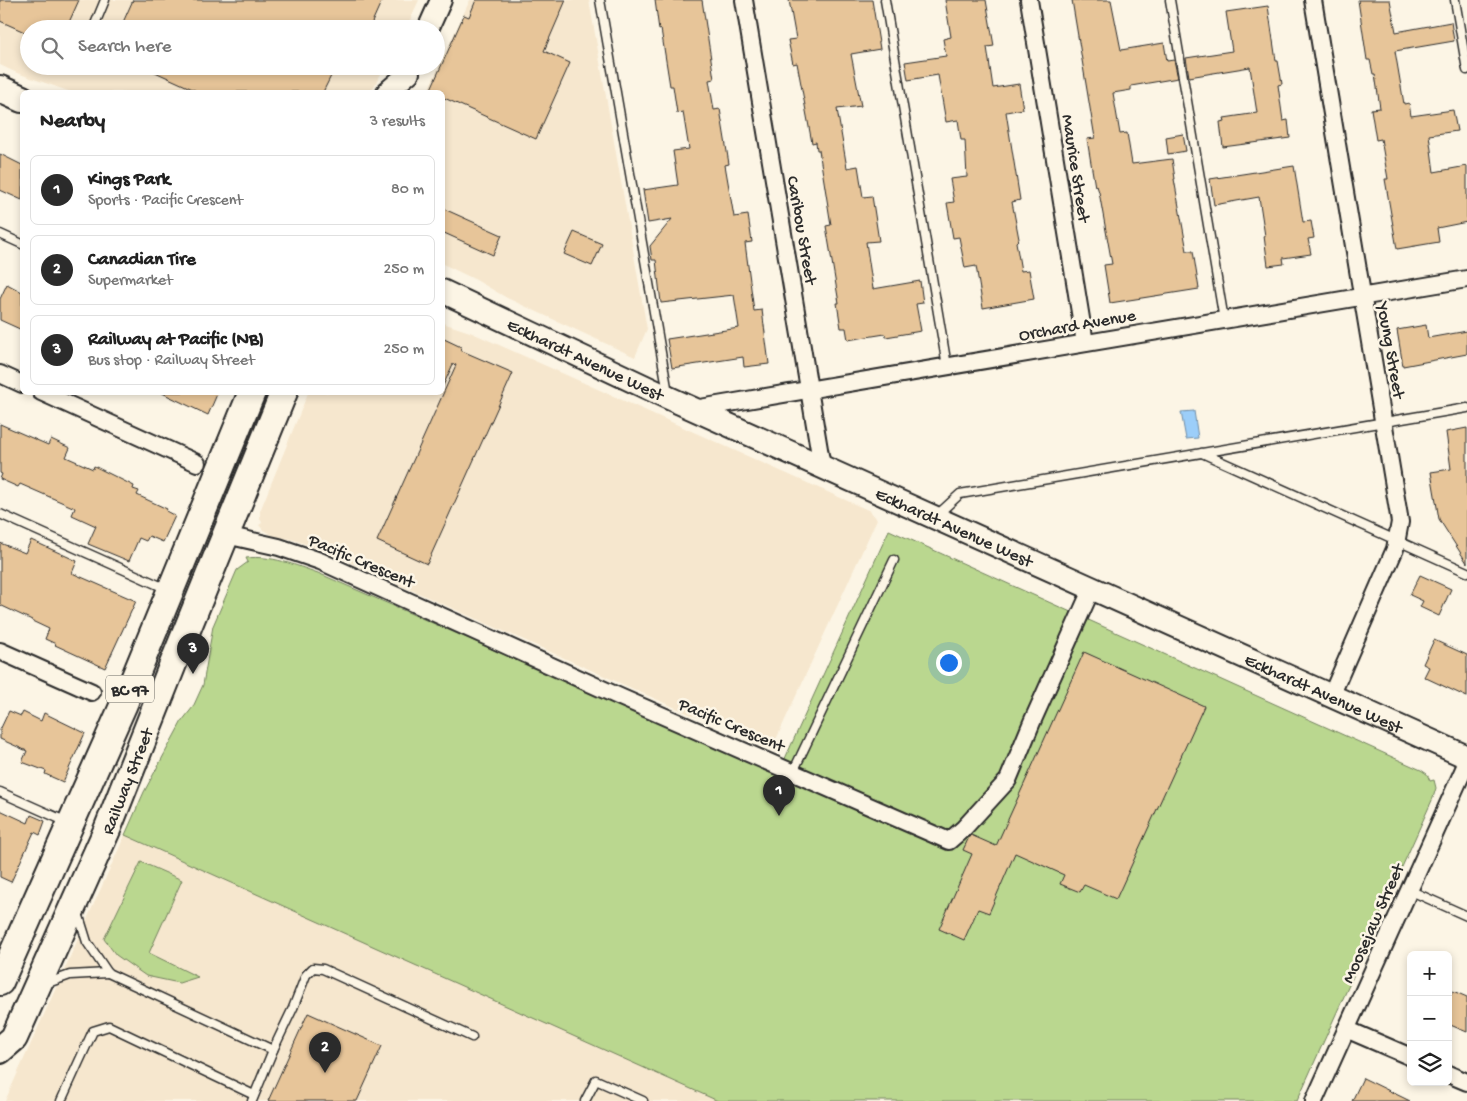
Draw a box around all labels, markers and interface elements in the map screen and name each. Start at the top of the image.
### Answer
search box [20,20,445,75]
icon: search [38,34,66,62]
text: Search here [78,36,172,59]
text: Nearby [40,110,105,135]
text: 3 results [370,113,425,132]
street label: Maurice Street [1056,113,1094,225]
text: Kings Park [88,169,170,192]
street label: Caribou Street [781,175,821,288]
text: 1 [54,181,60,200]
text: 80 m [391,181,424,200]
text: Sports · Pacific Crescent [88,192,243,211]
text: Canadian Tire [88,249,196,272]
text: 2 [53,261,61,280]
text: 250 m [384,261,424,280]
text: Supermarket [88,272,173,291]
street label: Young Street [1370,299,1409,402]
street label: Orchard Avenue [1017,306,1138,347]
street label: Eckhardt Avenue West [503,315,668,408]
text: Railway at Pacific (NB) [88,329,264,352]
text: 3 [53,341,61,360]
text: 250 m [384,341,424,360]
text: Bus stop · Railway Street [88,352,254,371]
street label: Eckhardt Avenue West [871,484,1037,574]
street label: Pacific Crescent [304,530,419,595]
pin: 3 [177,633,209,674]
your location [936,650,962,676]
street label: Eckhardt Avenue West [1241,650,1406,740]
road number: BC 97 [106,676,154,702]
street label: Pacific Crescent [674,694,789,759]
street label: Railway Street [98,724,160,838]
pin: 1 [763,775,795,816]
street label: Moosejaw Street [1339,860,1411,987]
map controls [1407,951,1452,1086]
button: + [1407,951,1452,996]
button: − [1407,996,1452,1041]
pin: 2 [309,1032,341,1073]
button: layers [1407,1041,1452,1086]

